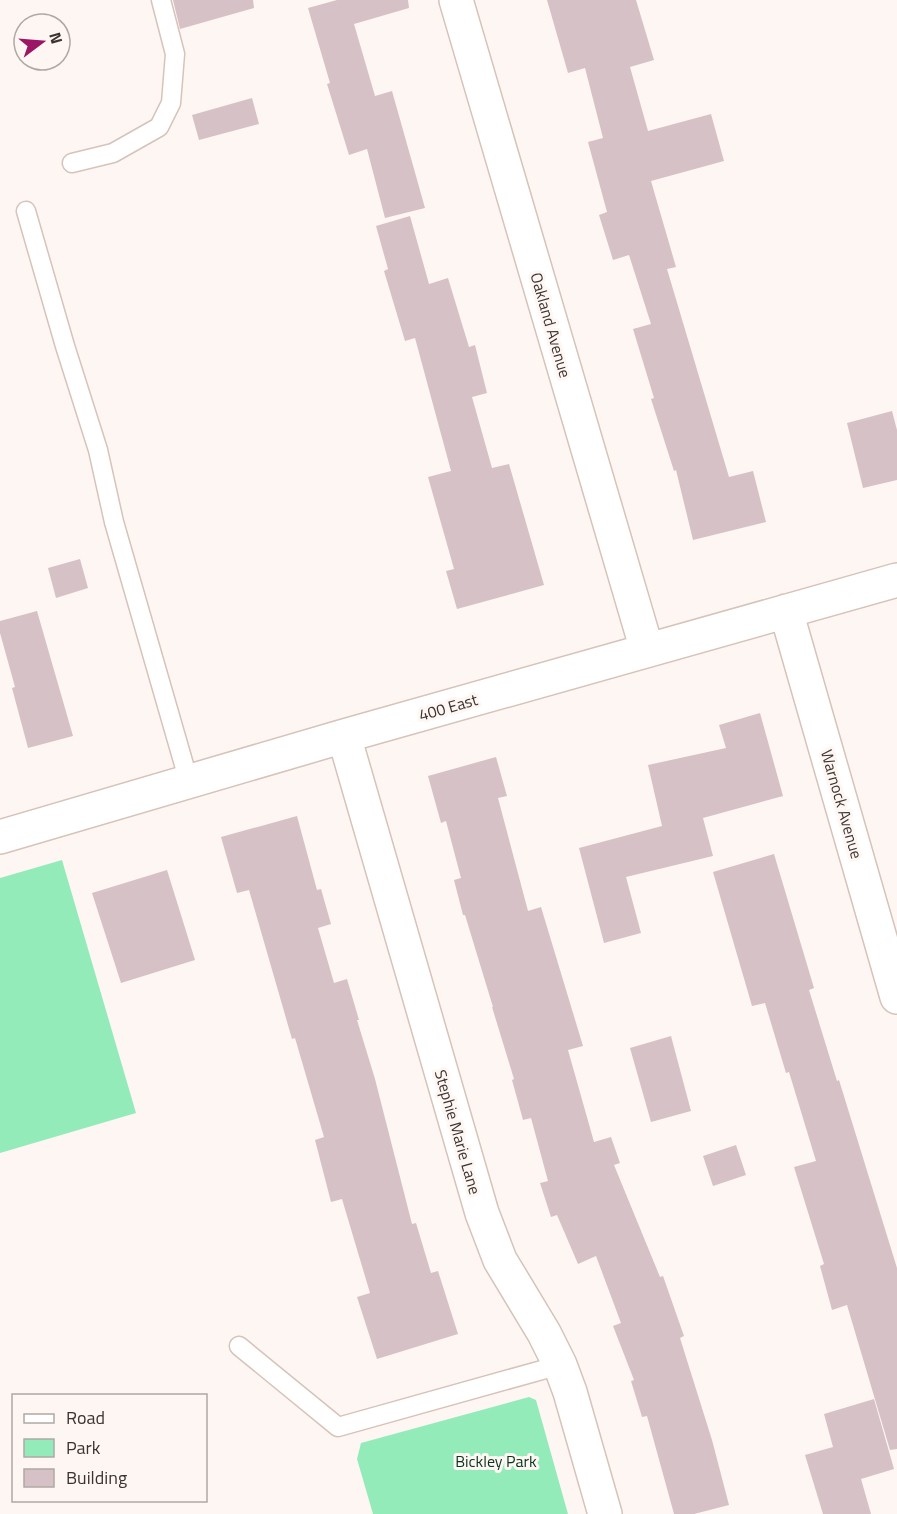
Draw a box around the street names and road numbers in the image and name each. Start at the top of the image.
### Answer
street label: Oakland Avenue [525,270,577,380]
street label: 400 East [416,687,481,727]
street label: Warnock Avenue [815,747,869,861]
street label: Stephie Marie Lane [429,1067,487,1197]

